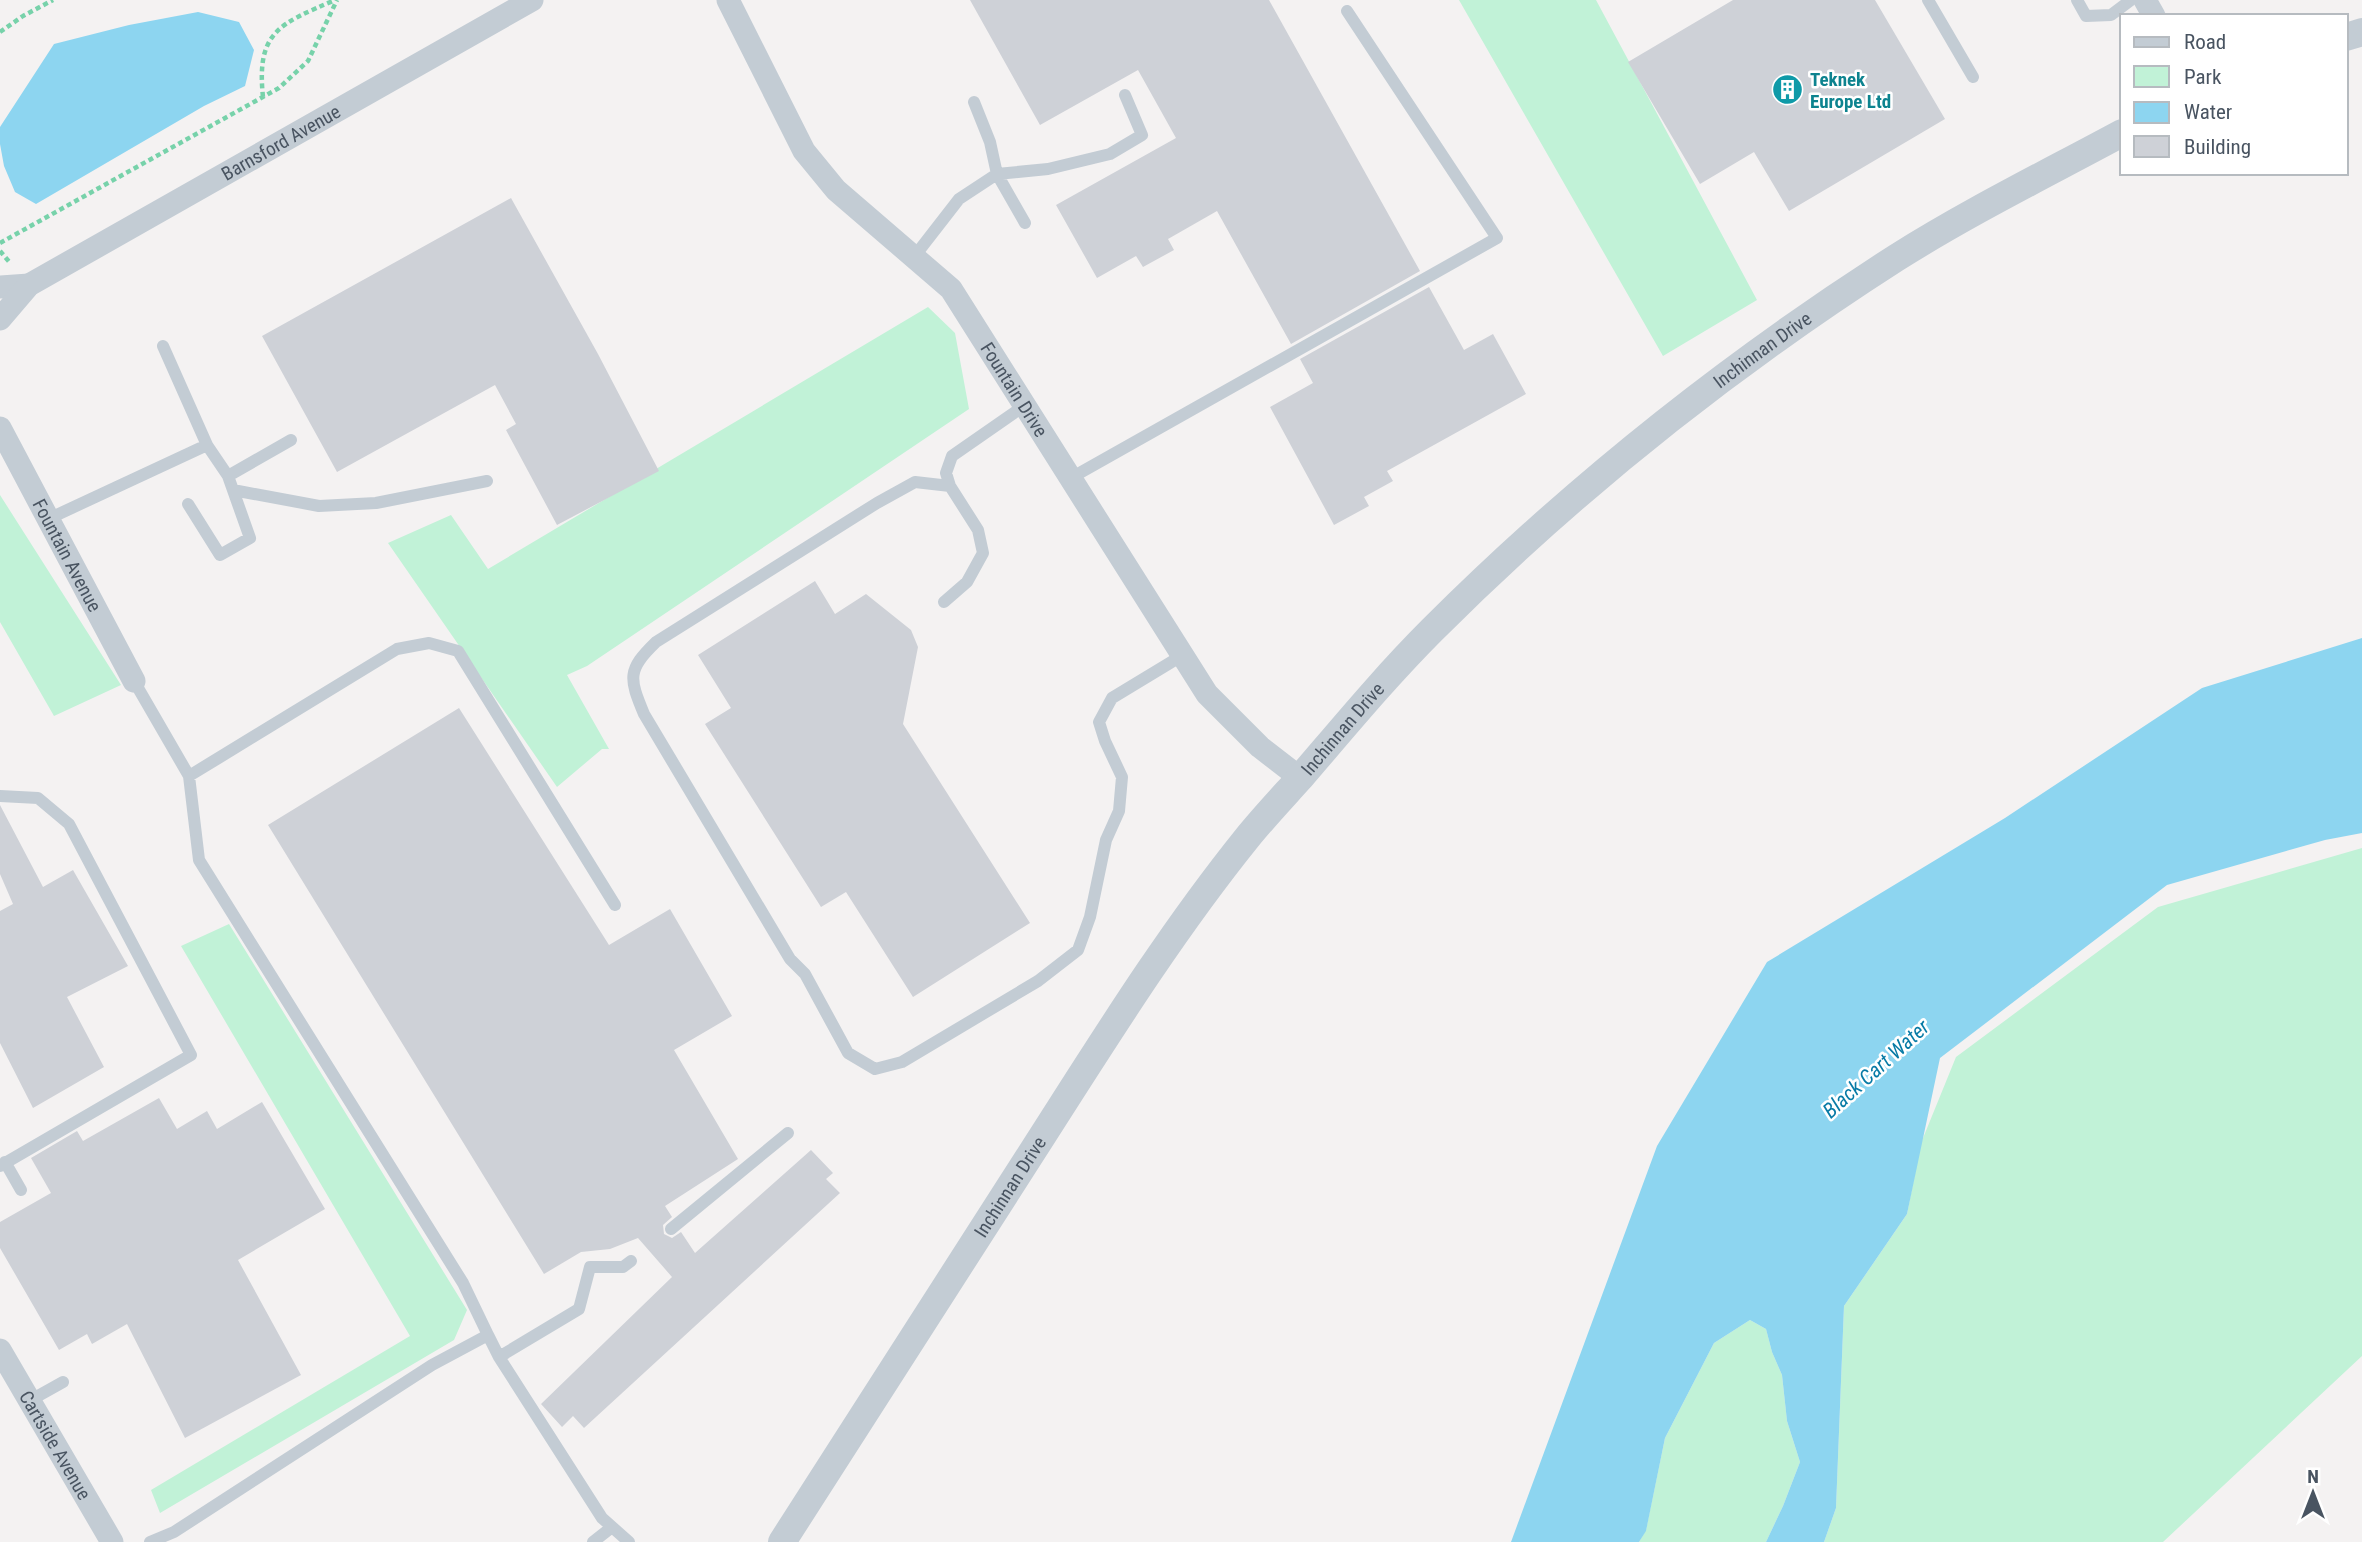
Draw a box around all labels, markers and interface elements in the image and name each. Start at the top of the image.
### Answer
legend [2120,14,2348,175]
text: Road [2184,30,2226,54]
text: Park [2184,65,2222,89]
place label: Teknek Europe Ltd [1810,68,1891,113]
building icon: Teknek Europe Ltd [1770,73,1804,107]
street label: Barnsford Avenue [217,100,345,186]
text: Water [2184,100,2232,124]
text: Building [2184,135,2251,159]
street label: Inchinnan Drive [1709,307,1816,393]
street label: Fountain Drive [976,338,1053,441]
street label: Fountain Avenue [28,495,106,616]
street label: Inchinnan Drive [1296,678,1389,780]
water label: Black Cart Water [1818,1015,1935,1123]
street label: Inchinnan Drive [969,1132,1051,1242]
street label: Cartside Avenue [14,1387,96,1504]
north arrow [2278,1458,2348,1528]
text: N [2307,1465,2319,1488]

